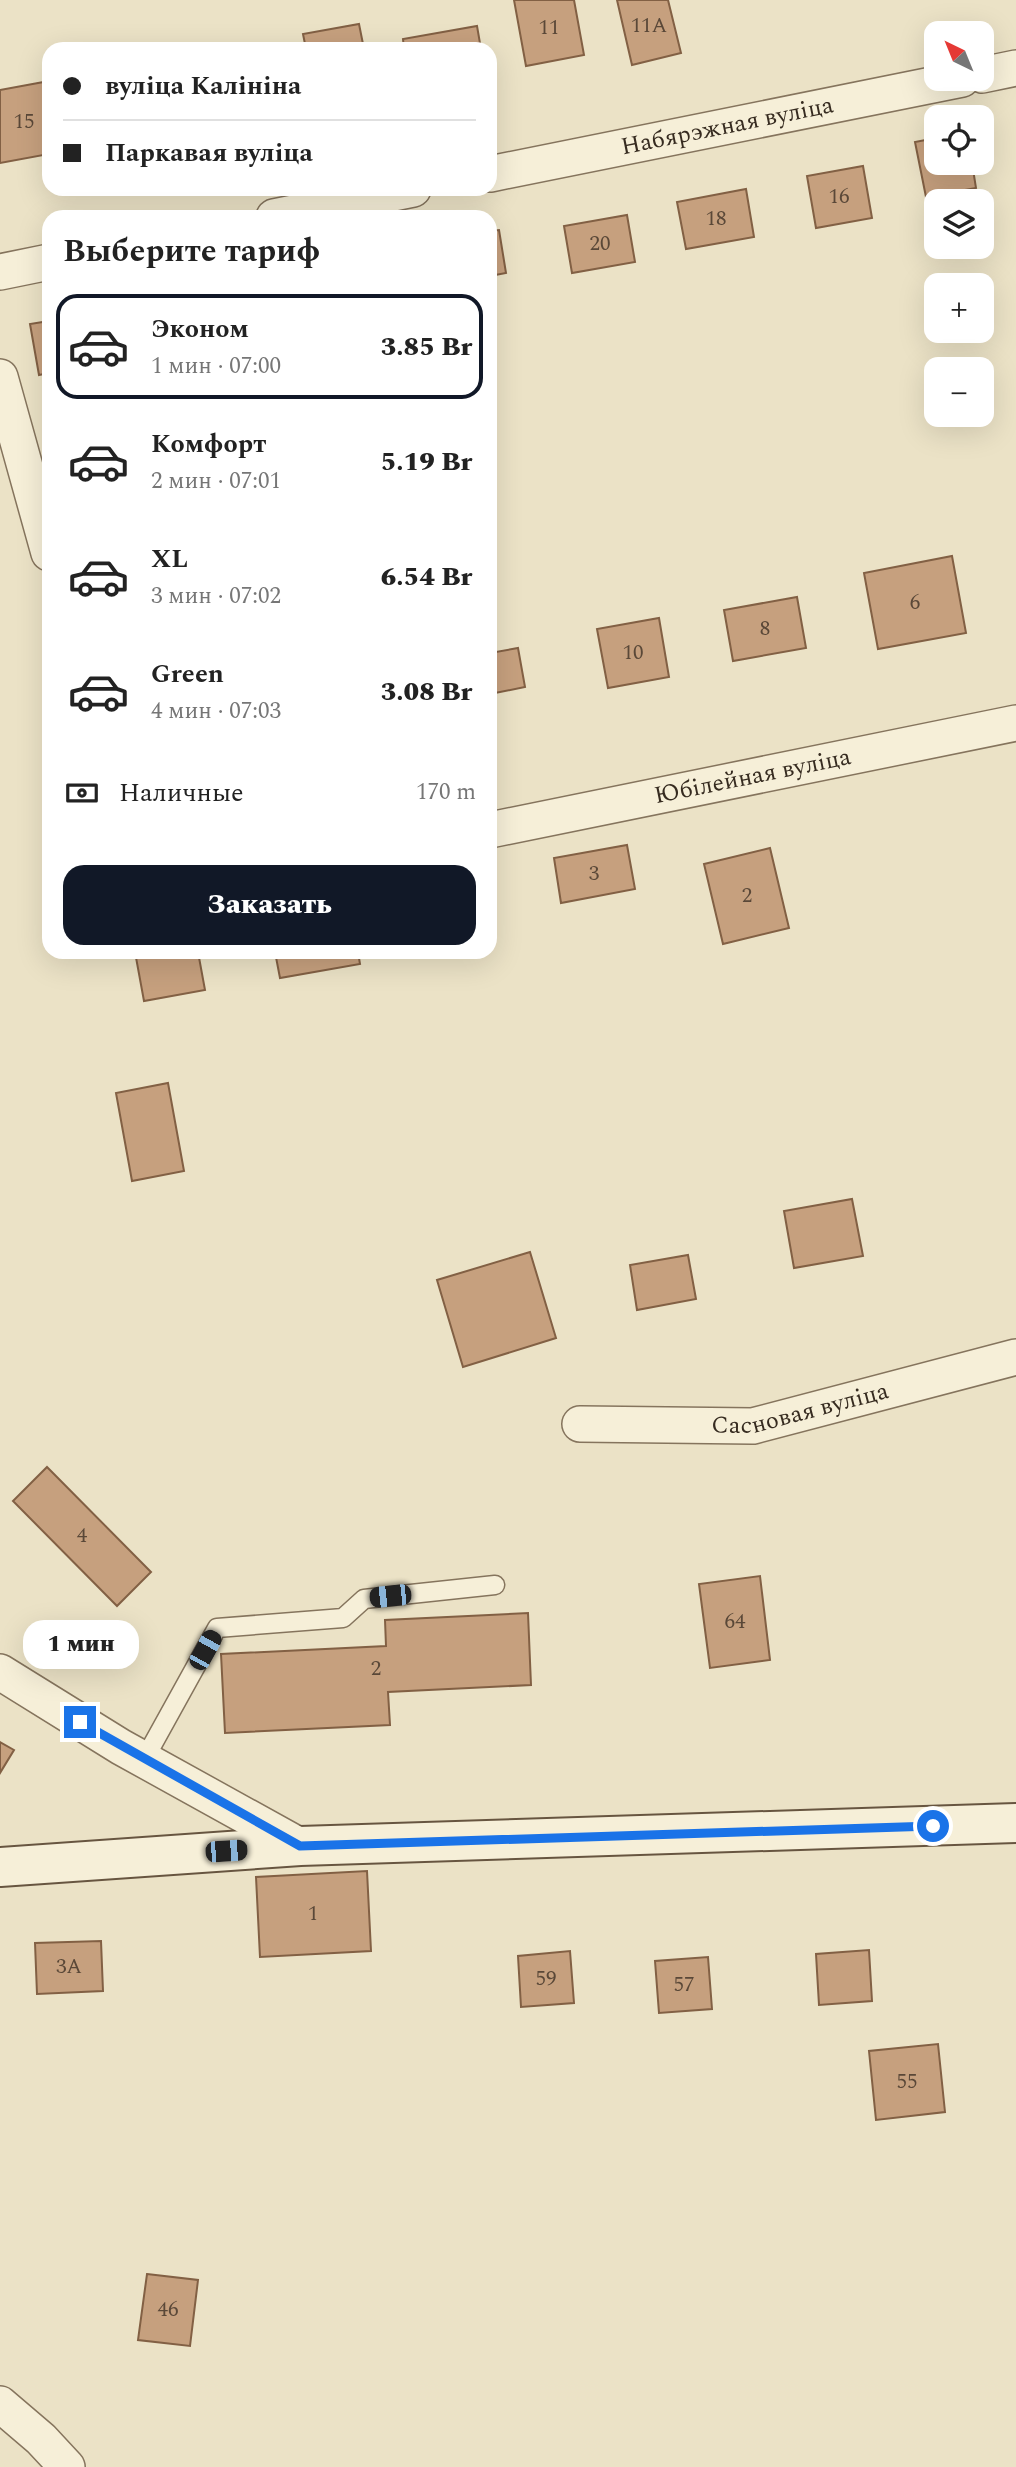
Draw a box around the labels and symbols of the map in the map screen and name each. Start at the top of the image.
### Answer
house number: 11А [631,10,668,42]
house number: 11 [539,12,560,44]
north arrow [924,21,994,91]
street label: Набярэжная вуліца [618,87,837,165]
house number: 15 [14,106,35,138]
house number: 16 [829,181,850,213]
house number: 18 [706,203,727,235]
house number: 20 [590,228,611,260]
house number: 6 [910,587,920,619]
house number: 8 [760,613,770,645]
house number: 10 [623,637,644,669]
street label: Юбілейная вуліца [651,739,854,814]
house number: 3 [589,858,600,890]
house number: 2 [742,880,752,912]
street label: Сасновая вуліца [711,1373,893,1444]
house number: 4 [77,1520,88,1552]
car [369,1583,412,1609]
house number: 64 [725,1606,746,1638]
callout: 1 мин [22,1620,138,1670]
car [186,1627,225,1673]
house number: 2 [371,1653,381,1685]
route end [64,1706,96,1738]
route start [917,1810,949,1842]
car [205,1839,248,1863]
house number: 1 [308,1898,318,1930]
house number: 3А [56,1951,82,1983]
house number: 59 [536,1963,557,1995]
house number: 57 [674,1969,695,2001]
house number: 55 [897,2066,918,2098]
house number: 46 [158,2294,179,2326]

